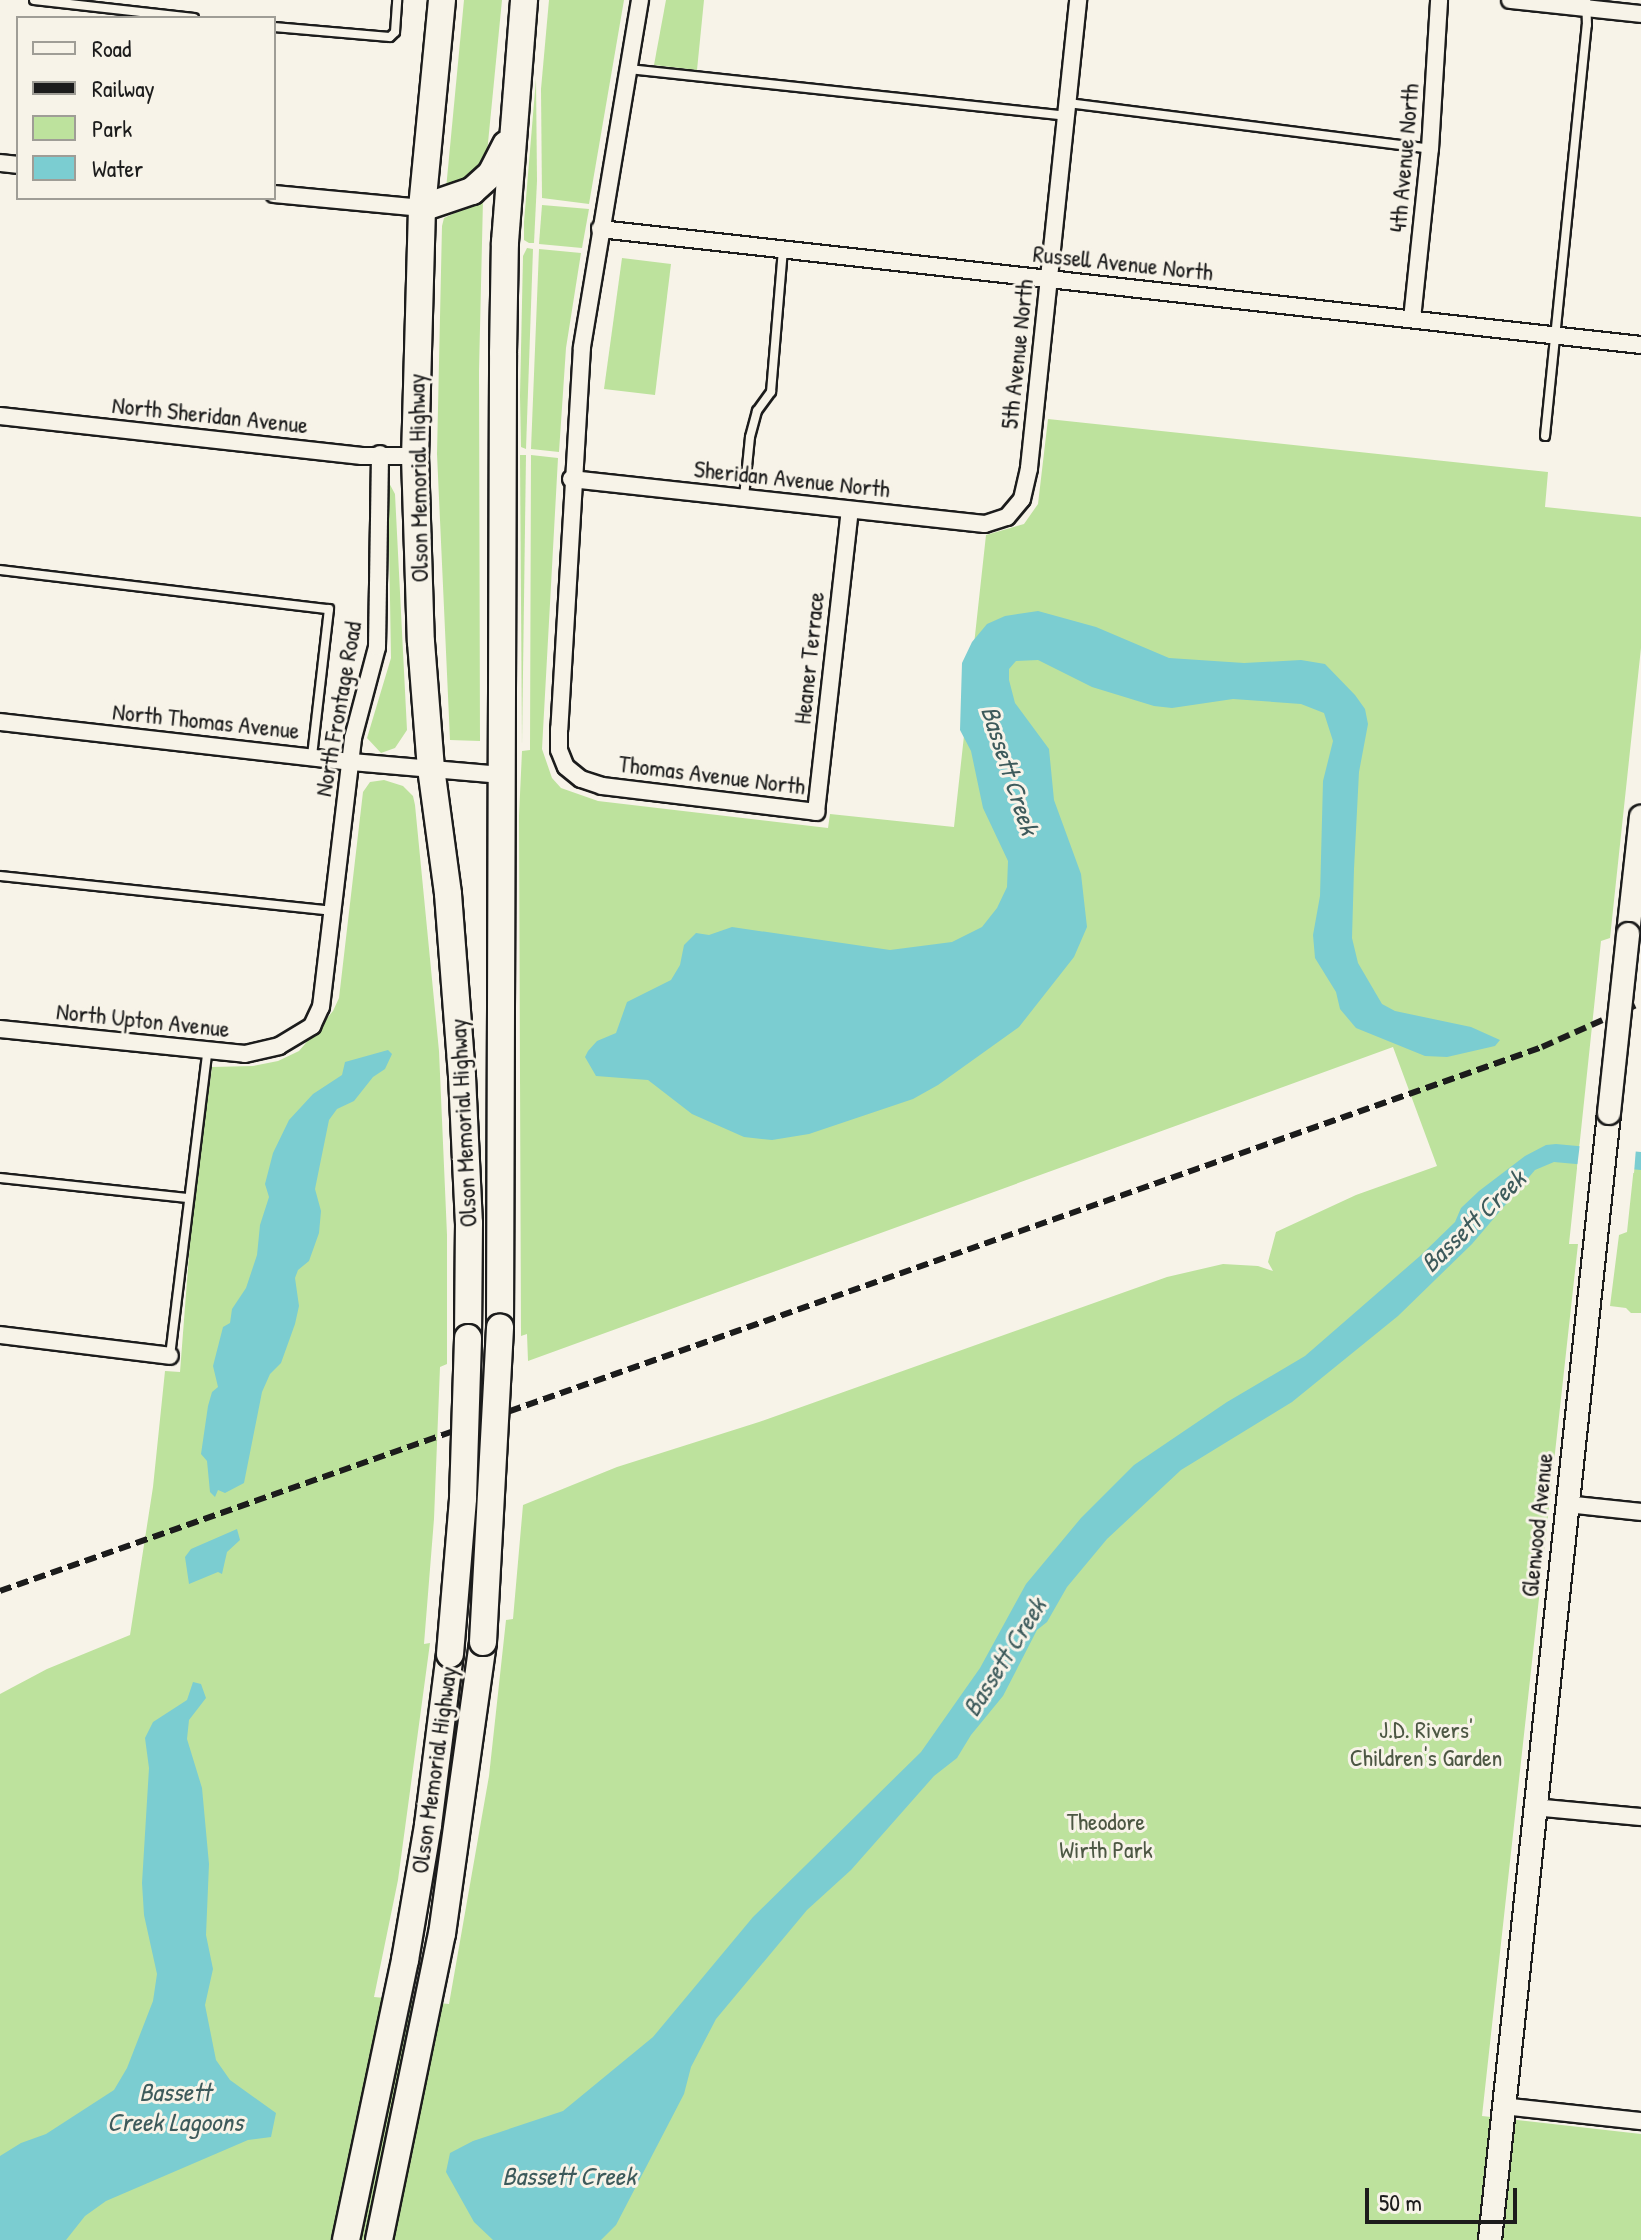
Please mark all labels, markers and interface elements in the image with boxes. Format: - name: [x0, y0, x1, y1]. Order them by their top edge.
- legend: [16, 16, 276, 200]
- text: Road: [92, 32, 131, 64]
- text: Railway: [92, 72, 155, 104]
- street label: 4th Avenue North: [1383, 82, 1425, 234]
- text: Park: [92, 112, 132, 144]
- text: Water: [92, 152, 143, 184]
- street label: Russell Avenue North: [1032, 239, 1214, 287]
- street label: 5th Avenue North: [995, 278, 1039, 430]
- street label: Olson Memorial Highway: [402, 373, 434, 583]
- street label: North Sheridan Avenue: [111, 390, 309, 440]
- street label: Sheridan Avenue North: [693, 454, 891, 504]
- street label: Heaner Terrace: [788, 590, 830, 726]
- street label: North Frontage Road: [308, 619, 368, 799]
- street label: North Thomas Avenue: [111, 697, 301, 745]
- water label: Bassett Creek: [975, 702, 1045, 838]
- street label: Thomas Avenue North: [617, 749, 807, 801]
- street label: North Upton Avenue: [55, 997, 231, 1043]
- street label: Olson Memorial Highway: [443, 1018, 483, 1228]
- water label: Bassett Creek: [1414, 1163, 1532, 1279]
- street label: Glenwood Avenue: [1515, 1452, 1559, 1598]
- water label: Bassett Creek: [955, 1592, 1053, 1722]
- street label: Olson Memorial Highway: [405, 1665, 463, 1875]
- park label: J.D. Rivers' Children's Garden: [1350, 1716, 1502, 1772]
- park label: Theodore Wirth Park: [1059, 1808, 1153, 1864]
- water label: Bassett Creek Lagoons: [107, 2076, 243, 2138]
- water label: Bassett Creek: [502, 2160, 636, 2192]
- scale bar: [1369, 2172, 1521, 2222]
- text: 50 m: [1379, 2186, 1422, 2218]

